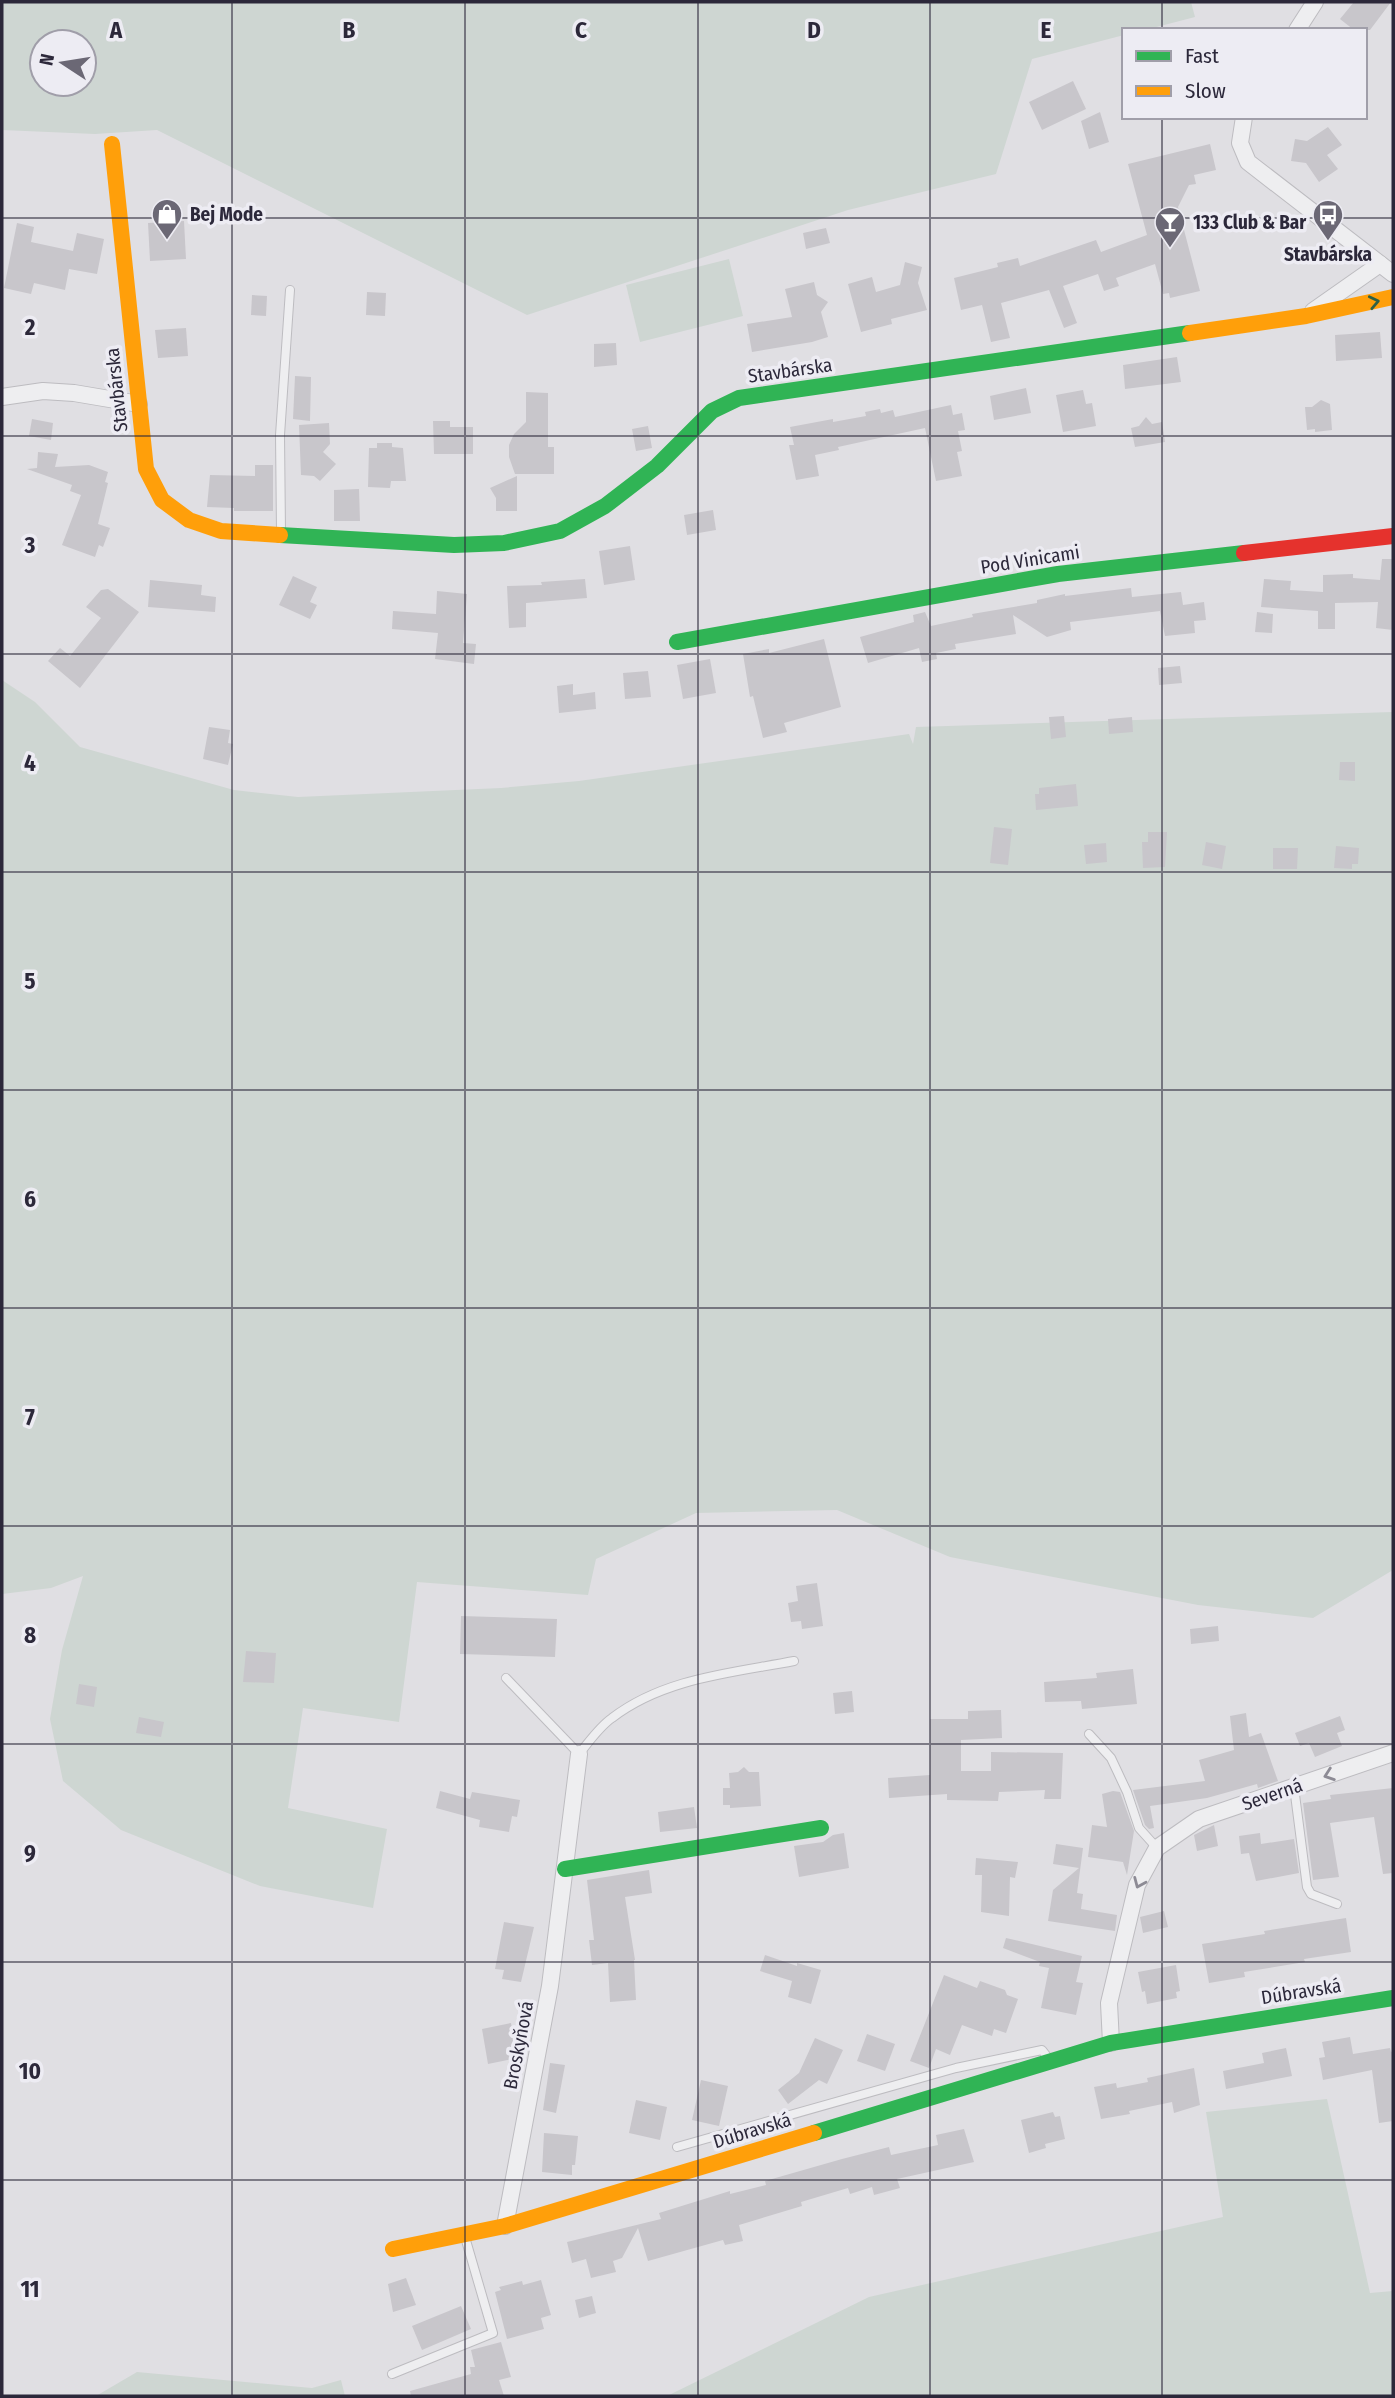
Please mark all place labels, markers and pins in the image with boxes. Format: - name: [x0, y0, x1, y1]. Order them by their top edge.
- shop icon: Bej Mode: [150, 197, 184, 241]
- bus stop icon: Stavbárska: [1311, 198, 1345, 242]
- place label: Bej Mode: [190, 203, 263, 226]
- bar icon: 133 Club & Bar: [1153, 205, 1187, 249]
- place label: 133 Club & Bar: [1193, 211, 1307, 234]
- place label: Stavbárska: [1284, 243, 1372, 266]

